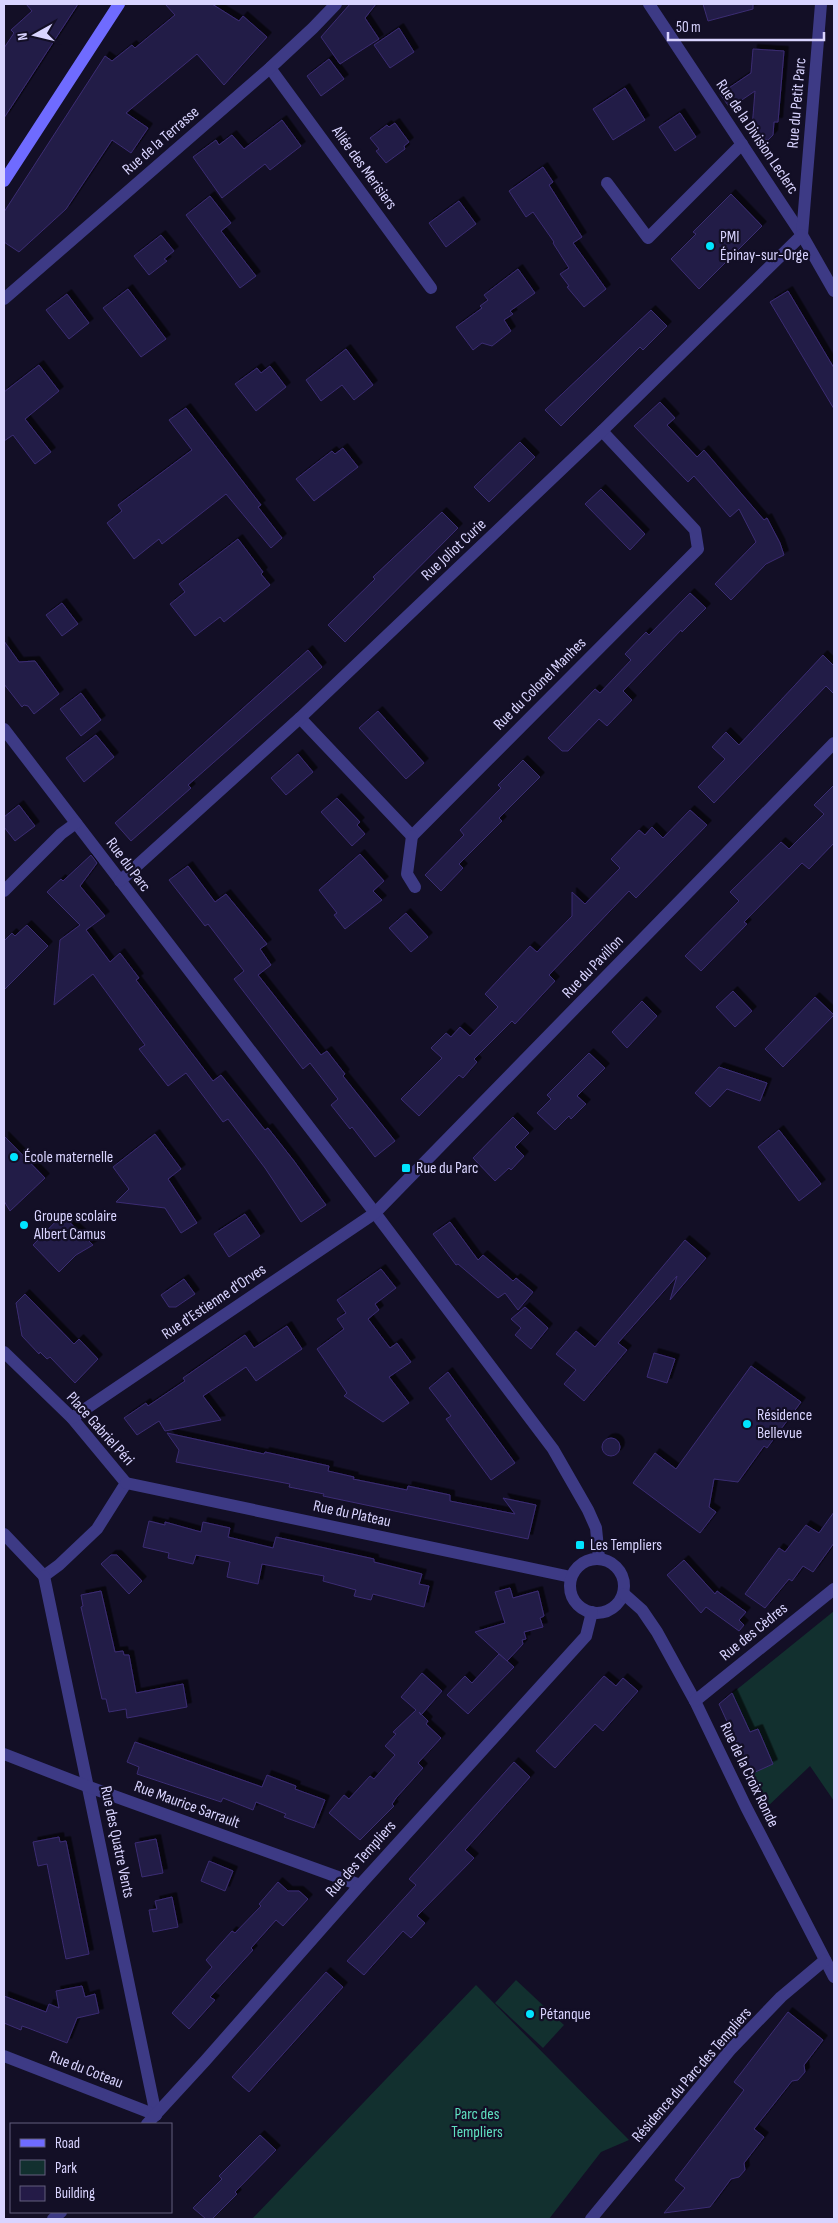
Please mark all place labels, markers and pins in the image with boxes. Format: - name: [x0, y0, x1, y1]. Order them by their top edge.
- place label: PMI Épinay-sur-Orge: [720, 228, 809, 265]
- marker: PMI Épinay-sur-Orge: [704, 240, 716, 252]
- place label: École maternelle: [24, 1148, 113, 1167]
- marker: École maternelle: [8, 1151, 20, 1163]
- place label: Rue du Parc: [416, 1159, 478, 1178]
- marker: Rue du Parc: [400, 1162, 412, 1174]
- place label: Groupe scolaire Albert Camus: [33, 1207, 117, 1244]
- marker: Groupe scolaire Albert Camus: [18, 1219, 30, 1231]
- place label: Résidence Bellevue: [757, 1406, 812, 1443]
- marker: Résidence Bellevue: [741, 1418, 753, 1430]
- place label: Les Templiers: [590, 1536, 662, 1555]
- marker: Les Templiers: [574, 1539, 586, 1551]
- place label: Pétanque: [540, 2005, 591, 2024]
- marker: Pétanque: [524, 2008, 536, 2020]

